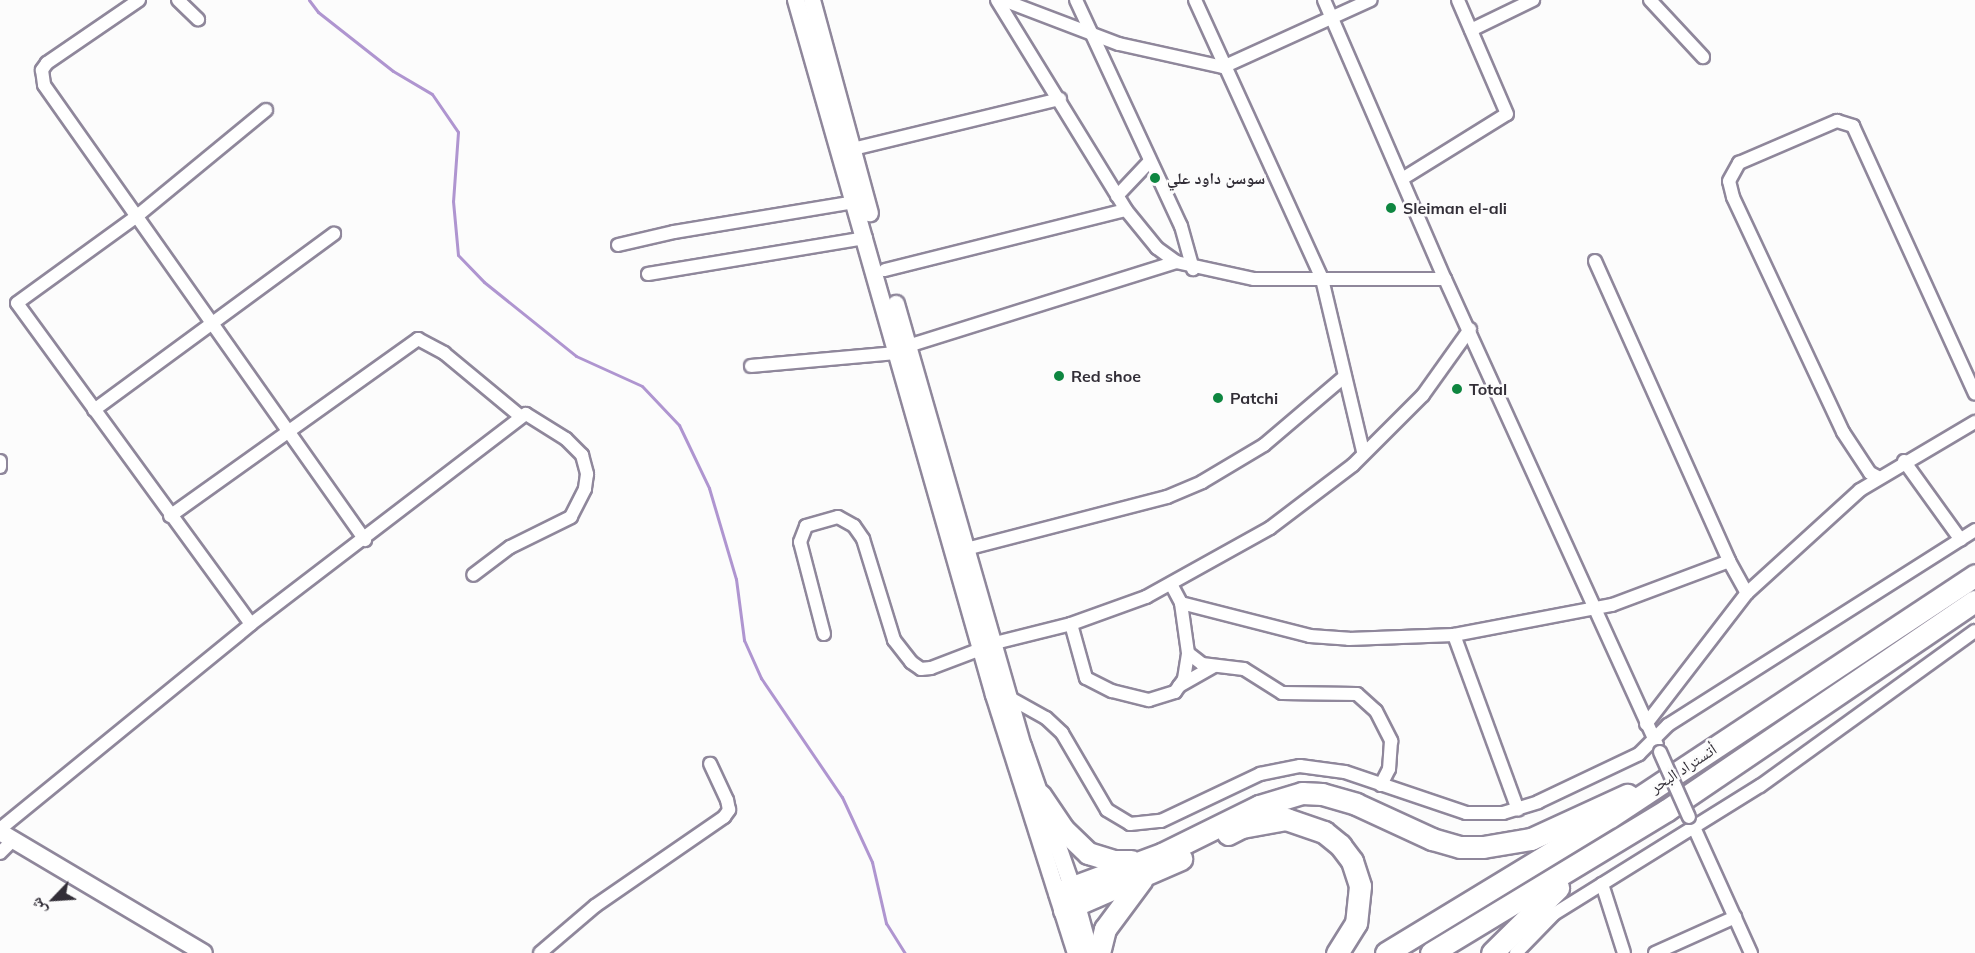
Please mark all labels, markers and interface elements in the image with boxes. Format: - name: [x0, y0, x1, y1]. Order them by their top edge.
- place label: سوسن داود علي: [1167, 168, 1265, 188]
- marker: سوسن داود علي: [1148, 171, 1162, 185]
- place label: Sleiman el-ali: [1403, 198, 1507, 218]
- marker: Sleiman el-ali: [1384, 201, 1398, 215]
- place label: Red shoe: [1071, 366, 1141, 386]
- marker: Red shoe: [1052, 369, 1066, 383]
- place label: Total: [1469, 379, 1507, 399]
- marker: Total: [1450, 382, 1464, 396]
- place label: Patchi: [1230, 388, 1278, 408]
- marker: Patchi: [1211, 391, 1225, 405]
- street label: أتستراد البحر: [1646, 739, 1720, 797]
- north arrow: [24, 869, 84, 929]
- text: ش: [25, 895, 50, 919]

